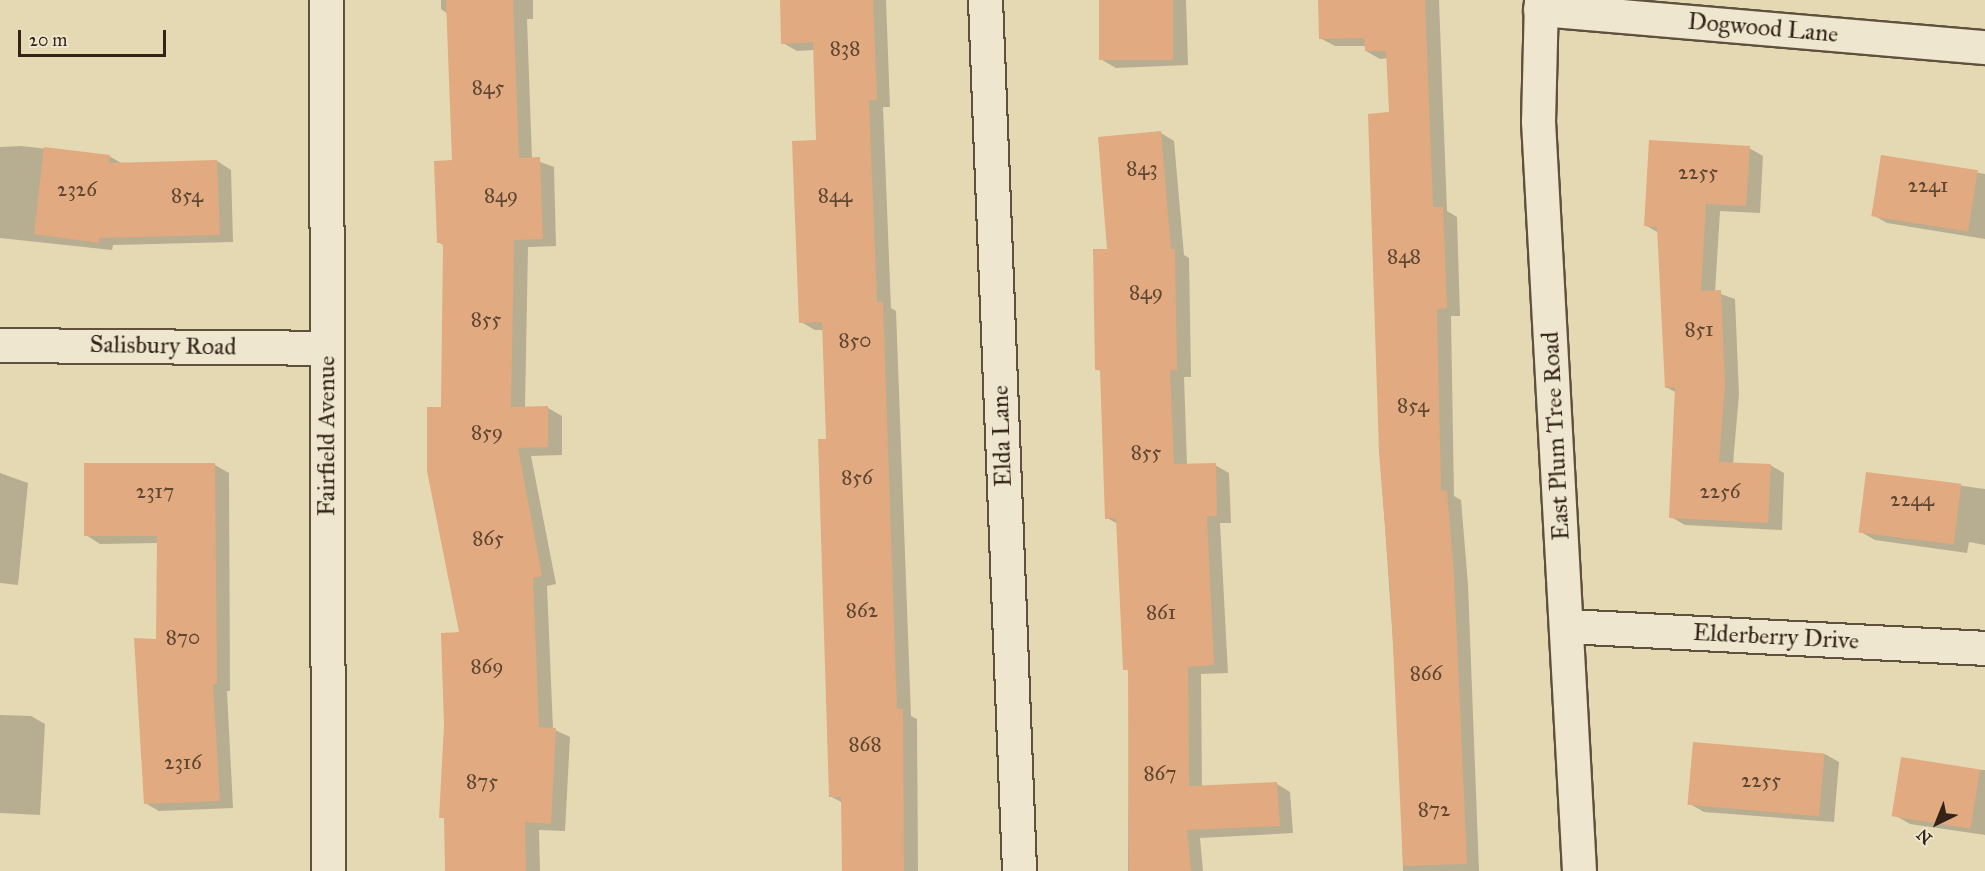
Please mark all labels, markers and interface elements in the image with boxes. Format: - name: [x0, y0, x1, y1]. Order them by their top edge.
- street label: Dogwood Lane: [1687, 7, 1839, 49]
- scale bar: [21, 18, 170, 56]
- text: 20 m: [29, 29, 67, 51]
- house number: 838: [830, 35, 860, 61]
- house number: 845: [472, 74, 504, 100]
- house number: 843: [1126, 155, 1158, 181]
- house number: 2255: [1678, 159, 1718, 185]
- house number: 2241: [1908, 172, 1948, 198]
- house number: 2326: [57, 176, 97, 202]
- house number: 854: [171, 182, 203, 208]
- house number: 849: [484, 182, 518, 208]
- house number: 844: [818, 182, 852, 208]
- house number: 848: [1387, 243, 1421, 269]
- house number: 849: [1129, 279, 1163, 305]
- house number: 855: [471, 306, 501, 332]
- house number: 851: [1684, 316, 1714, 342]
- house number: 850: [838, 327, 872, 353]
- street label: Salisbury Road: [89, 330, 237, 362]
- street label: East Plum Tree Road: [1536, 331, 1576, 541]
- street label: Fairfield Avenue: [313, 356, 341, 516]
- street label: Elda Lane: [986, 385, 1018, 487]
- house number: 854: [1397, 392, 1429, 418]
- house number: 859: [471, 419, 503, 445]
- house number: 855: [1131, 439, 1161, 465]
- house number: 856: [841, 464, 873, 490]
- house number: 2317: [136, 478, 174, 504]
- house number: 2256: [1699, 478, 1741, 504]
- house number: 2244: [1890, 486, 1934, 512]
- house number: 865: [472, 525, 504, 551]
- house number: 862: [846, 597, 878, 623]
- house number: 861: [1146, 599, 1176, 625]
- street label: Elderberry Drive: [1692, 618, 1860, 656]
- house number: 870: [166, 624, 200, 650]
- house number: 869: [470, 653, 504, 679]
- house number: 866: [1410, 660, 1442, 686]
- house number: 868: [848, 731, 882, 757]
- house number: 2316: [164, 749, 202, 775]
- house number: 867: [1143, 760, 1177, 786]
- house number: 2255: [1741, 767, 1781, 793]
- house number: 875: [466, 768, 498, 794]
- north arrow: [1907, 793, 1967, 853]
- house number: 872: [1418, 796, 1450, 822]
- text: N: [1913, 825, 1936, 848]

